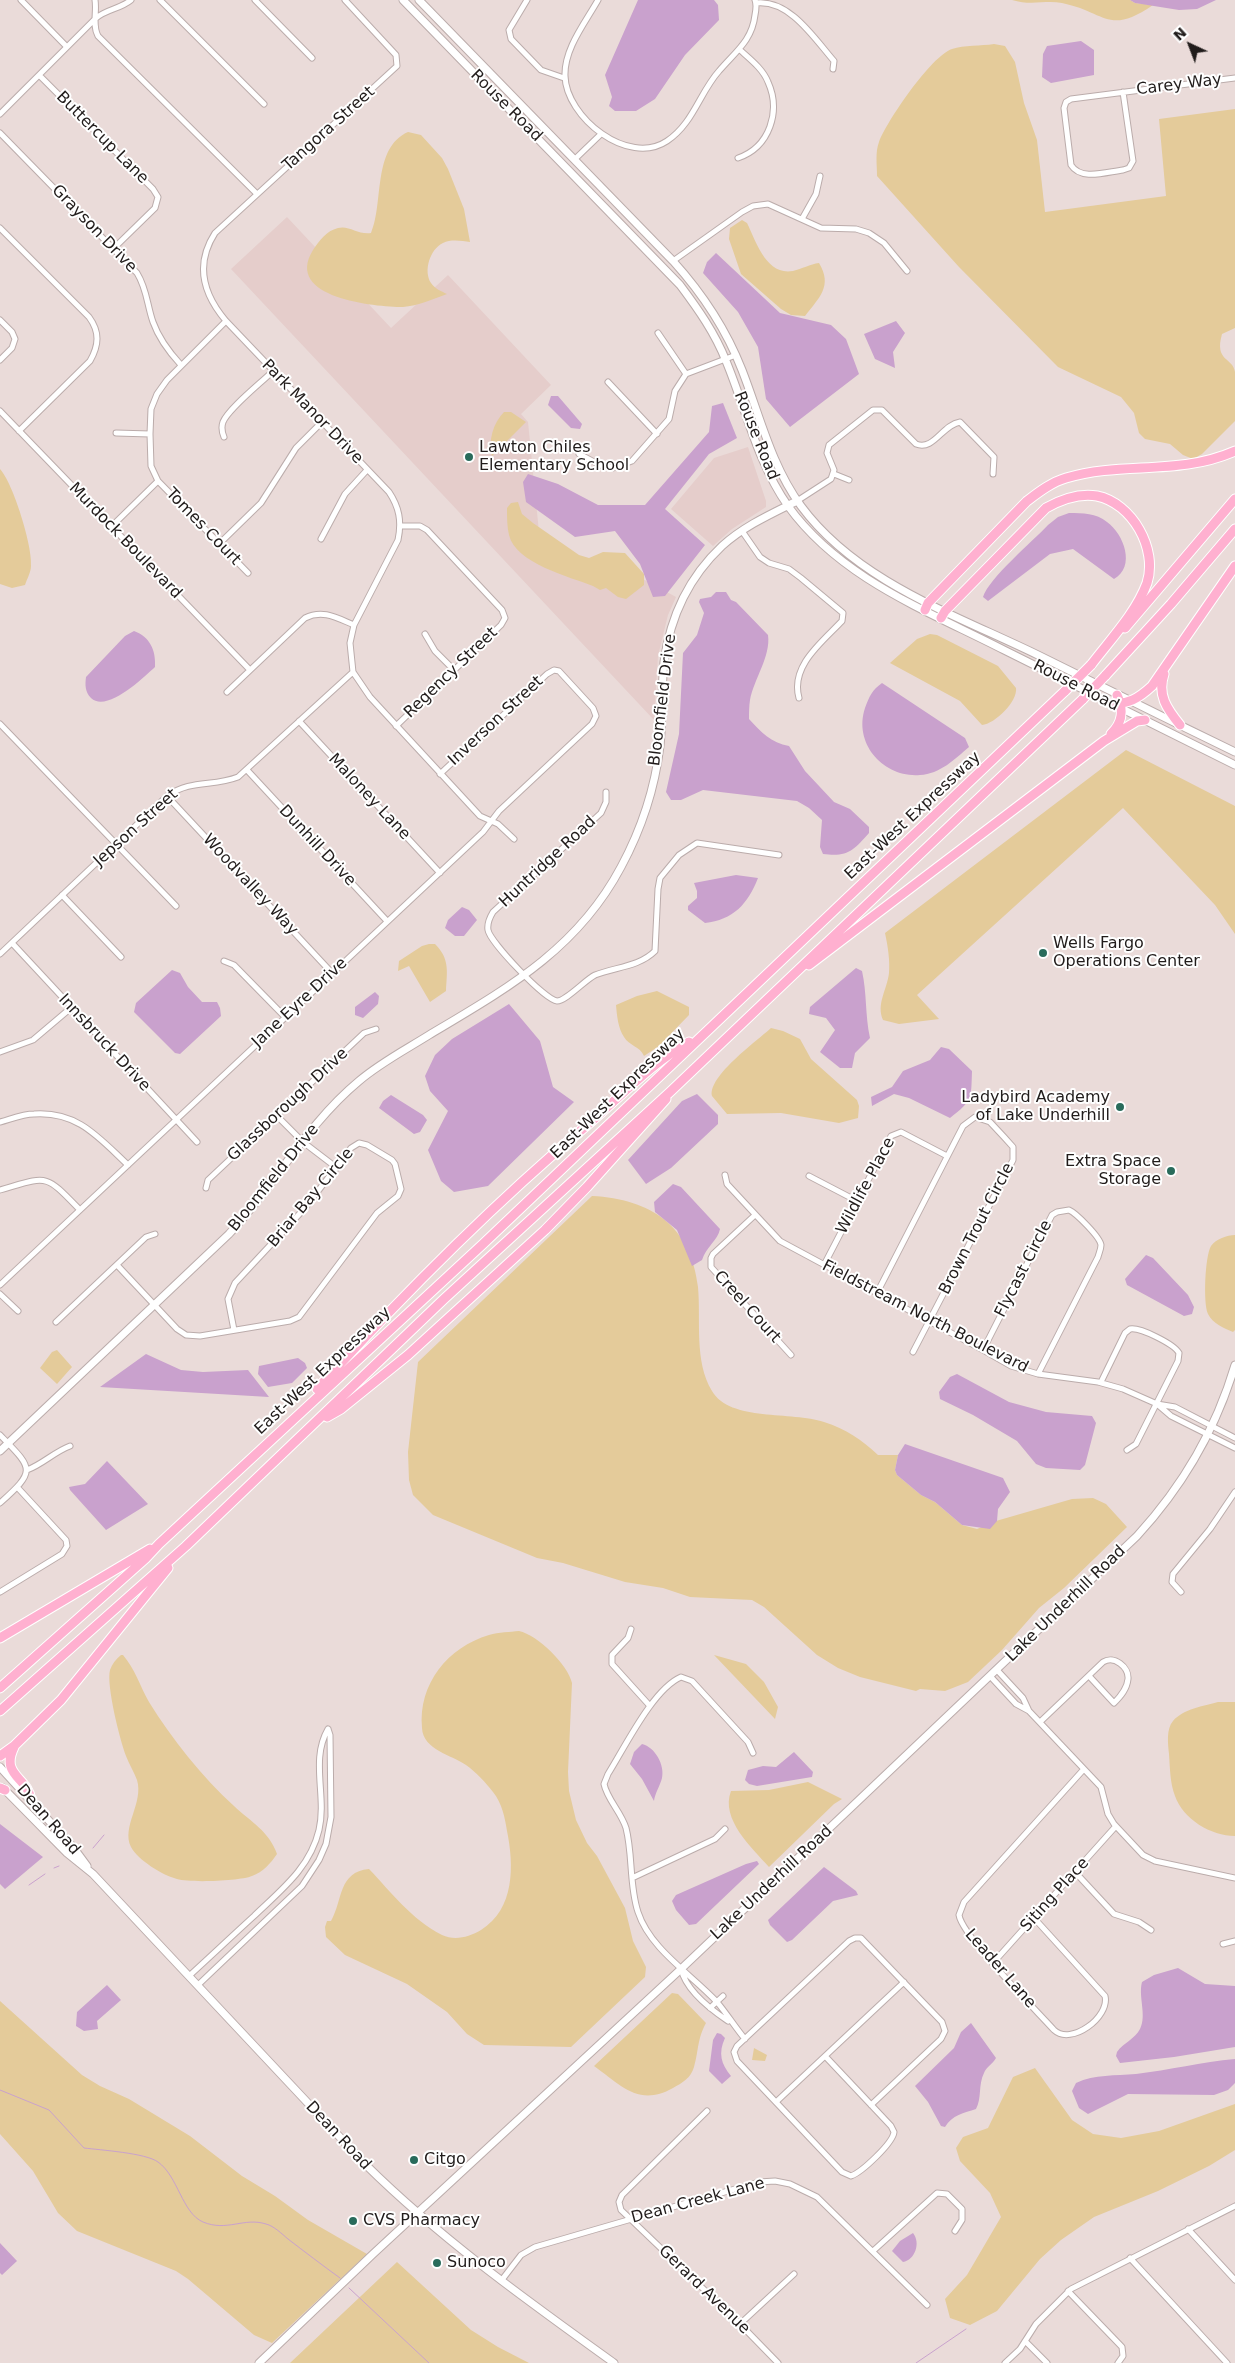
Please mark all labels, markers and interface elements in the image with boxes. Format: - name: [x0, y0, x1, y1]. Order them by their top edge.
- north arrow: [1165, 20, 1215, 70]
- text: N: [1170, 24, 1190, 44]
- street label: Rouse Road: [466, 66, 546, 146]
- street label: Carey Way: [1135, 70, 1223, 100]
- street label: Tangora Street: [279, 83, 379, 175]
- street label: Buttercup Lane: [52, 88, 152, 188]
- street label: Grayson Drive: [47, 181, 141, 277]
- street label: Park Manor Drive: [257, 356, 367, 468]
- street label: Rouse Road: [730, 389, 782, 483]
- place label: Lawton Chiles Elementary School: [479, 438, 629, 476]
- marker: Lawton Chiles Elementary School: [463, 451, 475, 463]
- street label: Murdock Boulevard: [65, 479, 185, 603]
- street label: Tomes Court: [161, 484, 245, 570]
- street label: Regency Street: [400, 624, 502, 722]
- street label: Bloomfield Drive: [645, 633, 681, 767]
- street label: Rouse Road: [1030, 656, 1122, 716]
- street label: Inverson Street: [445, 672, 547, 770]
- street label: East-West Expressway: [841, 748, 985, 884]
- street label: Maloney Lane: [324, 750, 414, 844]
- street label: Jepson Street: [90, 785, 182, 871]
- street label: Dunhill Drive: [275, 801, 359, 891]
- street label: Huntridge Road: [496, 812, 600, 912]
- street label: Woodvalley Way: [198, 830, 302, 940]
- place label: Wells Fargo Operations Center: [1053, 934, 1200, 972]
- marker: Wells Fargo Operations Center: [1037, 947, 1049, 959]
- street label: Jane Eyre Drive: [248, 954, 352, 1052]
- street label: Innsbruck Drive: [54, 990, 154, 1096]
- street label: East-West Expressway: [547, 1025, 689, 1163]
- street label: Glassborough Drive: [224, 1044, 352, 1166]
- place label: Ladybird Academy of Lake Underhill: [961, 1088, 1110, 1126]
- marker: Ladybird Academy of Lake Underhill: [1114, 1101, 1126, 1113]
- street label: Bloomfield Drive: [225, 1120, 323, 1236]
- street label: Wildlife Place: [833, 1134, 899, 1238]
- street label: Briar Bay Circle: [264, 1144, 358, 1252]
- place label: Extra Space Storage: [1065, 1152, 1161, 1190]
- street label: Brown Trout Circle: [935, 1160, 1019, 1298]
- marker: Extra Space Storage: [1165, 1165, 1177, 1177]
- street label: Flycast Circle: [991, 1217, 1057, 1321]
- street label: Fieldstream North Boulevard: [819, 1256, 1031, 1378]
- street label: Creel Court: [710, 1267, 784, 1347]
- street label: East-West Expressway: [251, 1303, 395, 1439]
- street label: Lake Underhill Road: [1002, 1542, 1130, 1666]
- street label: Dean Road: [12, 1781, 84, 1859]
- street label: Lake Underhill Road: [707, 1822, 837, 1944]
- street label: Siting Place: [1017, 1854, 1093, 1936]
- street label: Leader Lane: [960, 1925, 1040, 2013]
- street label: Dean Road: [301, 2098, 375, 2174]
- place label: Citgo: [424, 2150, 466, 2170]
- marker: Citgo: [408, 2154, 420, 2166]
- street label: Dean Creek Lane: [629, 2174, 767, 2228]
- place label: CVS Pharmacy: [363, 2211, 480, 2231]
- marker: CVS Pharmacy: [347, 2215, 359, 2227]
- street label: Gerard Avenue: [654, 2242, 754, 2338]
- place label: Sunoco: [447, 2253, 506, 2273]
- marker: Sunoco: [431, 2257, 443, 2269]

